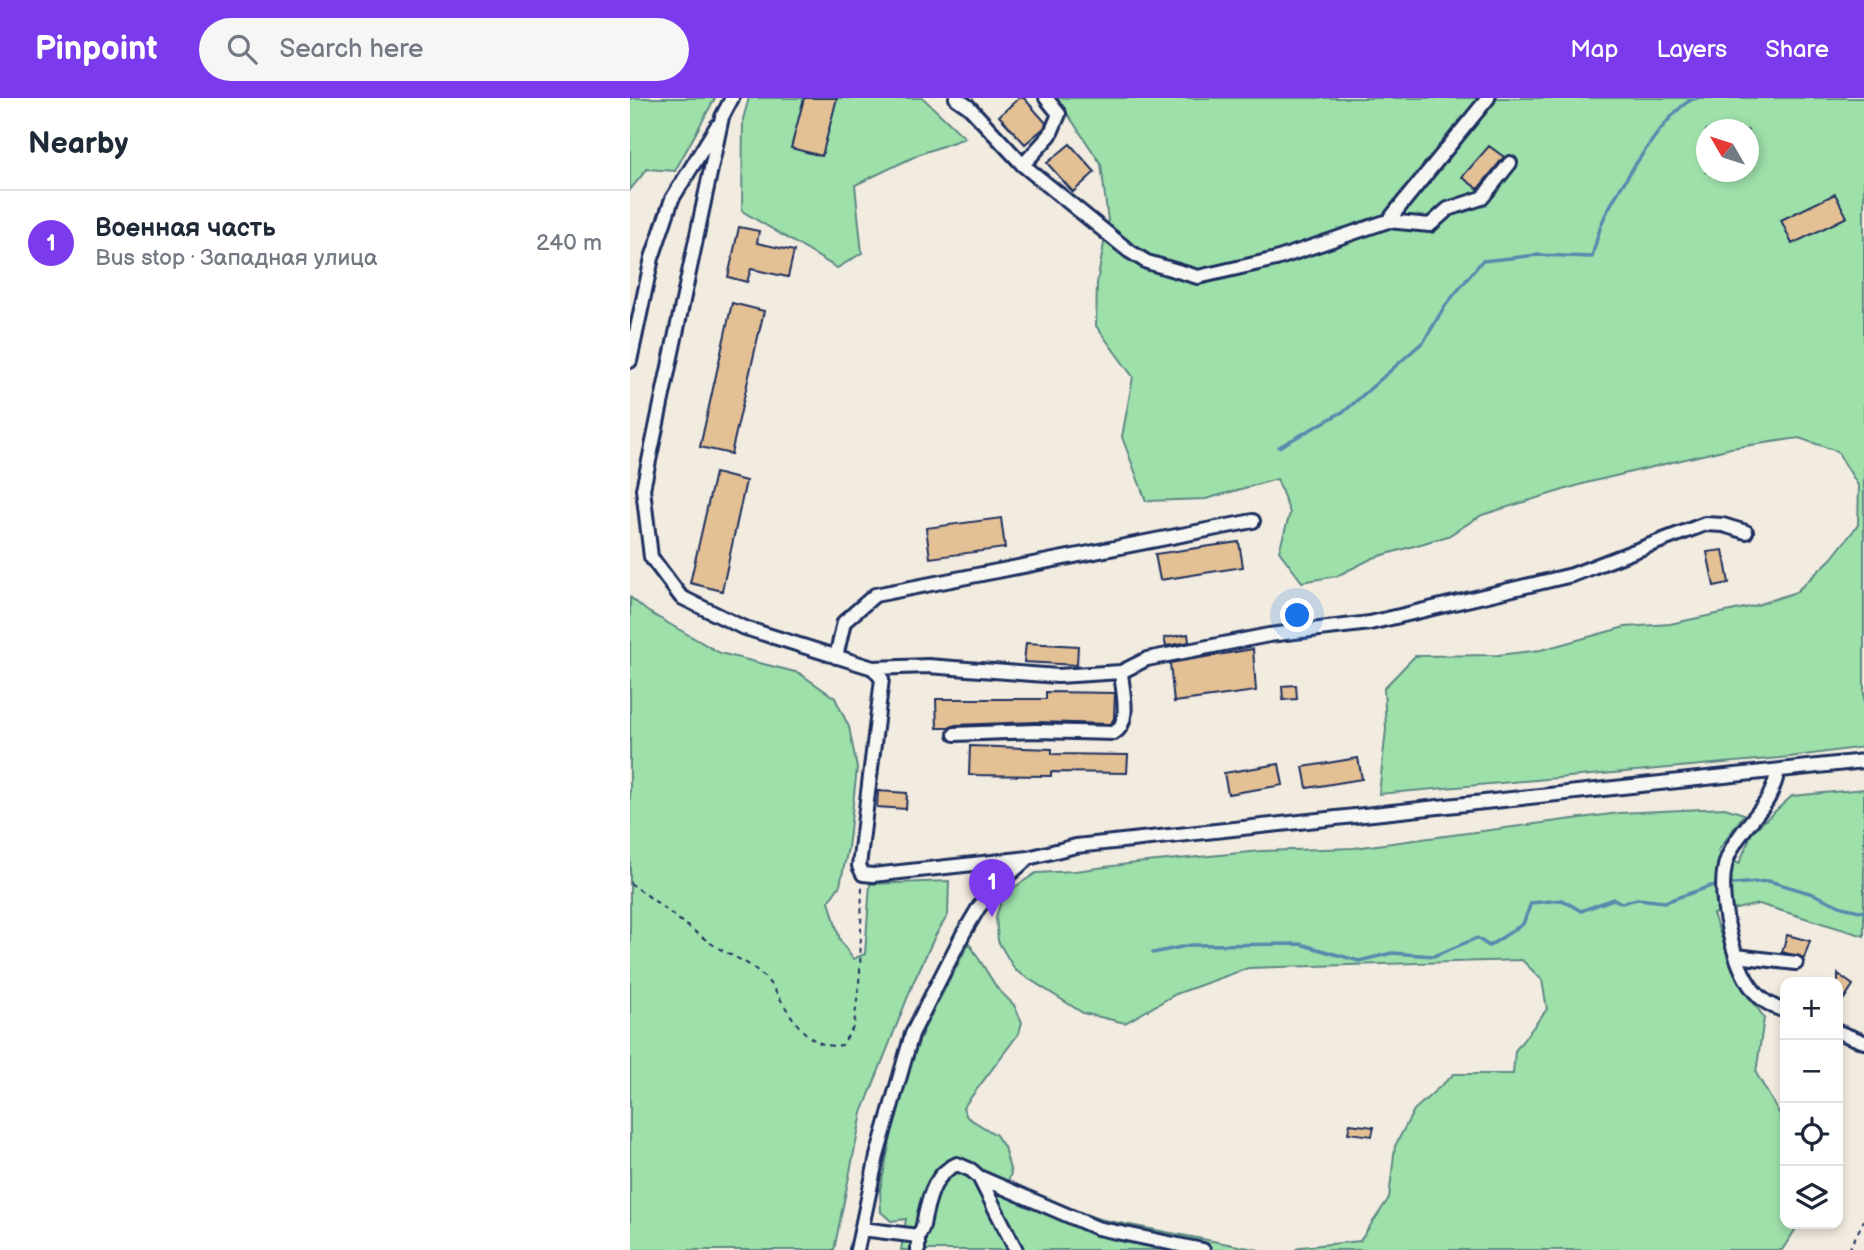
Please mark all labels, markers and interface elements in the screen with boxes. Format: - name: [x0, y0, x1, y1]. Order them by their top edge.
- search box: [199, 18, 689, 81]
- text: Pinpoint: [35, 29, 157, 69]
- icon: search: [223, 30, 261, 68]
- text: Search here: [279, 34, 423, 65]
- text: Map: [1570, 35, 1618, 64]
- text: Layers: [1656, 35, 1727, 64]
- text: Share: [1765, 35, 1829, 64]
- north arrow: [1696, 119, 1759, 182]
- text: Nearby: [28, 126, 128, 162]
- text: Военная часть: [95, 213, 275, 244]
- text: 1: [46, 229, 56, 257]
- text: 240 m: [536, 229, 602, 257]
- text: Bus stop · Западная улица: [95, 244, 378, 272]
- your location: [1280, 598, 1314, 632]
- pin: 1: [969, 859, 1015, 917]
- map controls: [1780, 977, 1843, 1229]
- button: +: [1780, 977, 1843, 1040]
- button: −: [1780, 1040, 1843, 1103]
- button: locate: [1780, 1103, 1843, 1166]
- button: layers: [1780, 1166, 1843, 1229]

